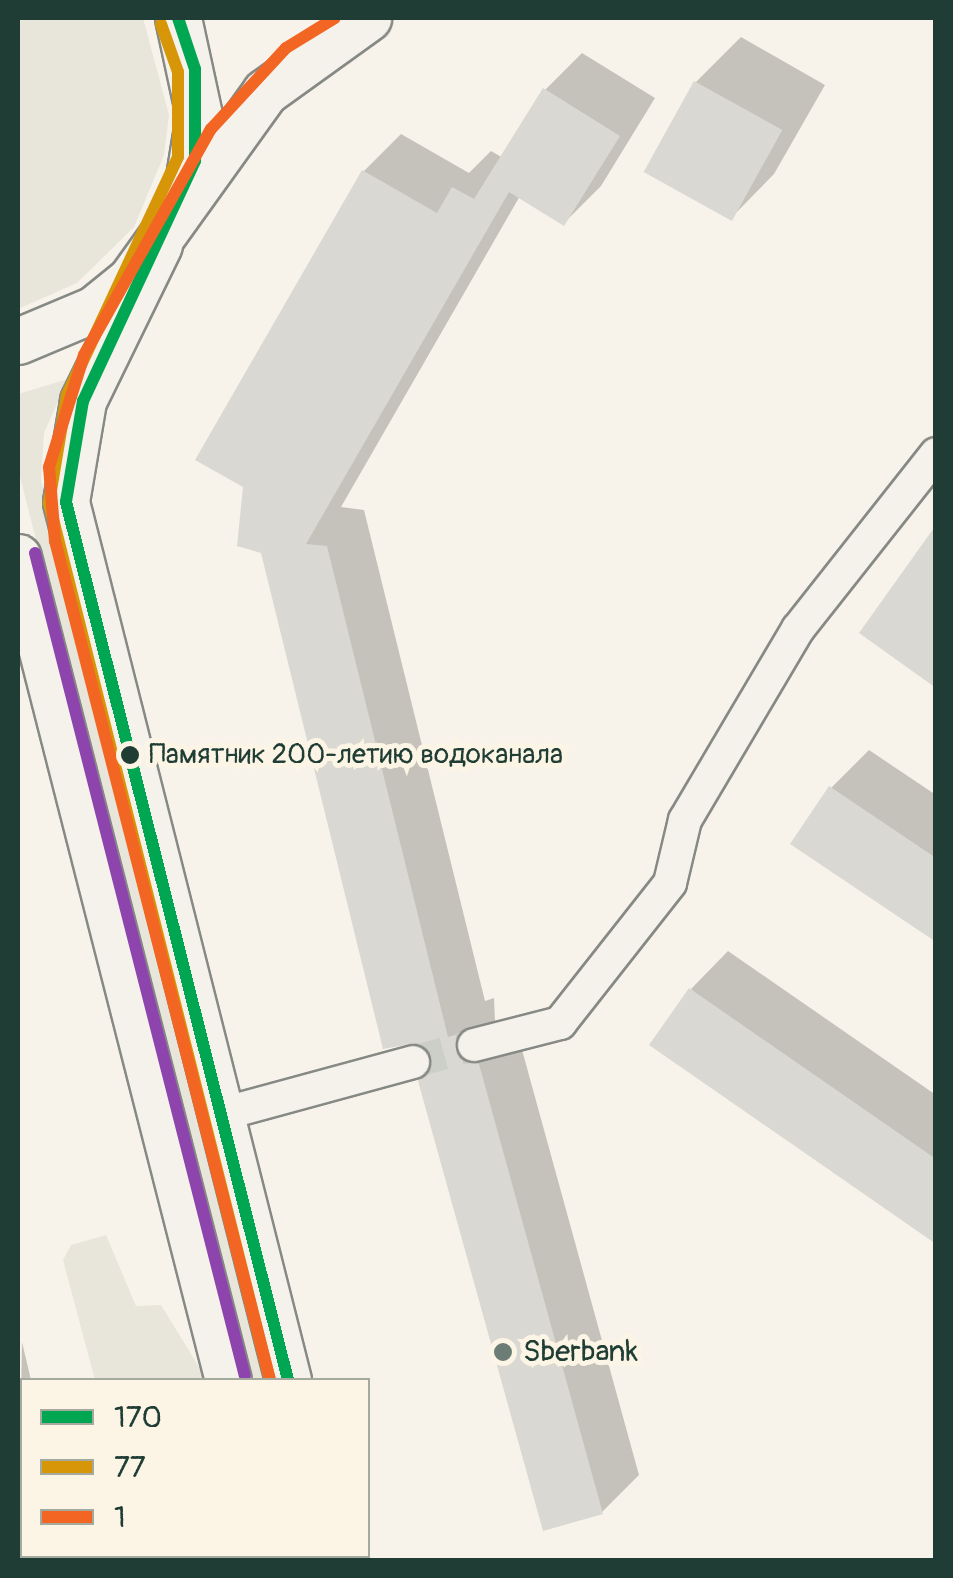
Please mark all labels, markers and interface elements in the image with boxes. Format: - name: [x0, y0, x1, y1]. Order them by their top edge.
- place label: Памятник 200-летию водоканала: [149, 738, 563, 772]
- marker: Памятник 200-летию водоканала: [120, 745, 140, 765]
- place label: Sberbank: [523, 1334, 638, 1370]
- marker: Sberbank: [492, 1341, 514, 1363]
- legend: [20, 1378, 370, 1558]
- text: 170: [114, 1399, 162, 1436]
- text: 77: [114, 1449, 146, 1486]
- text: 1: [114, 1499, 126, 1536]

